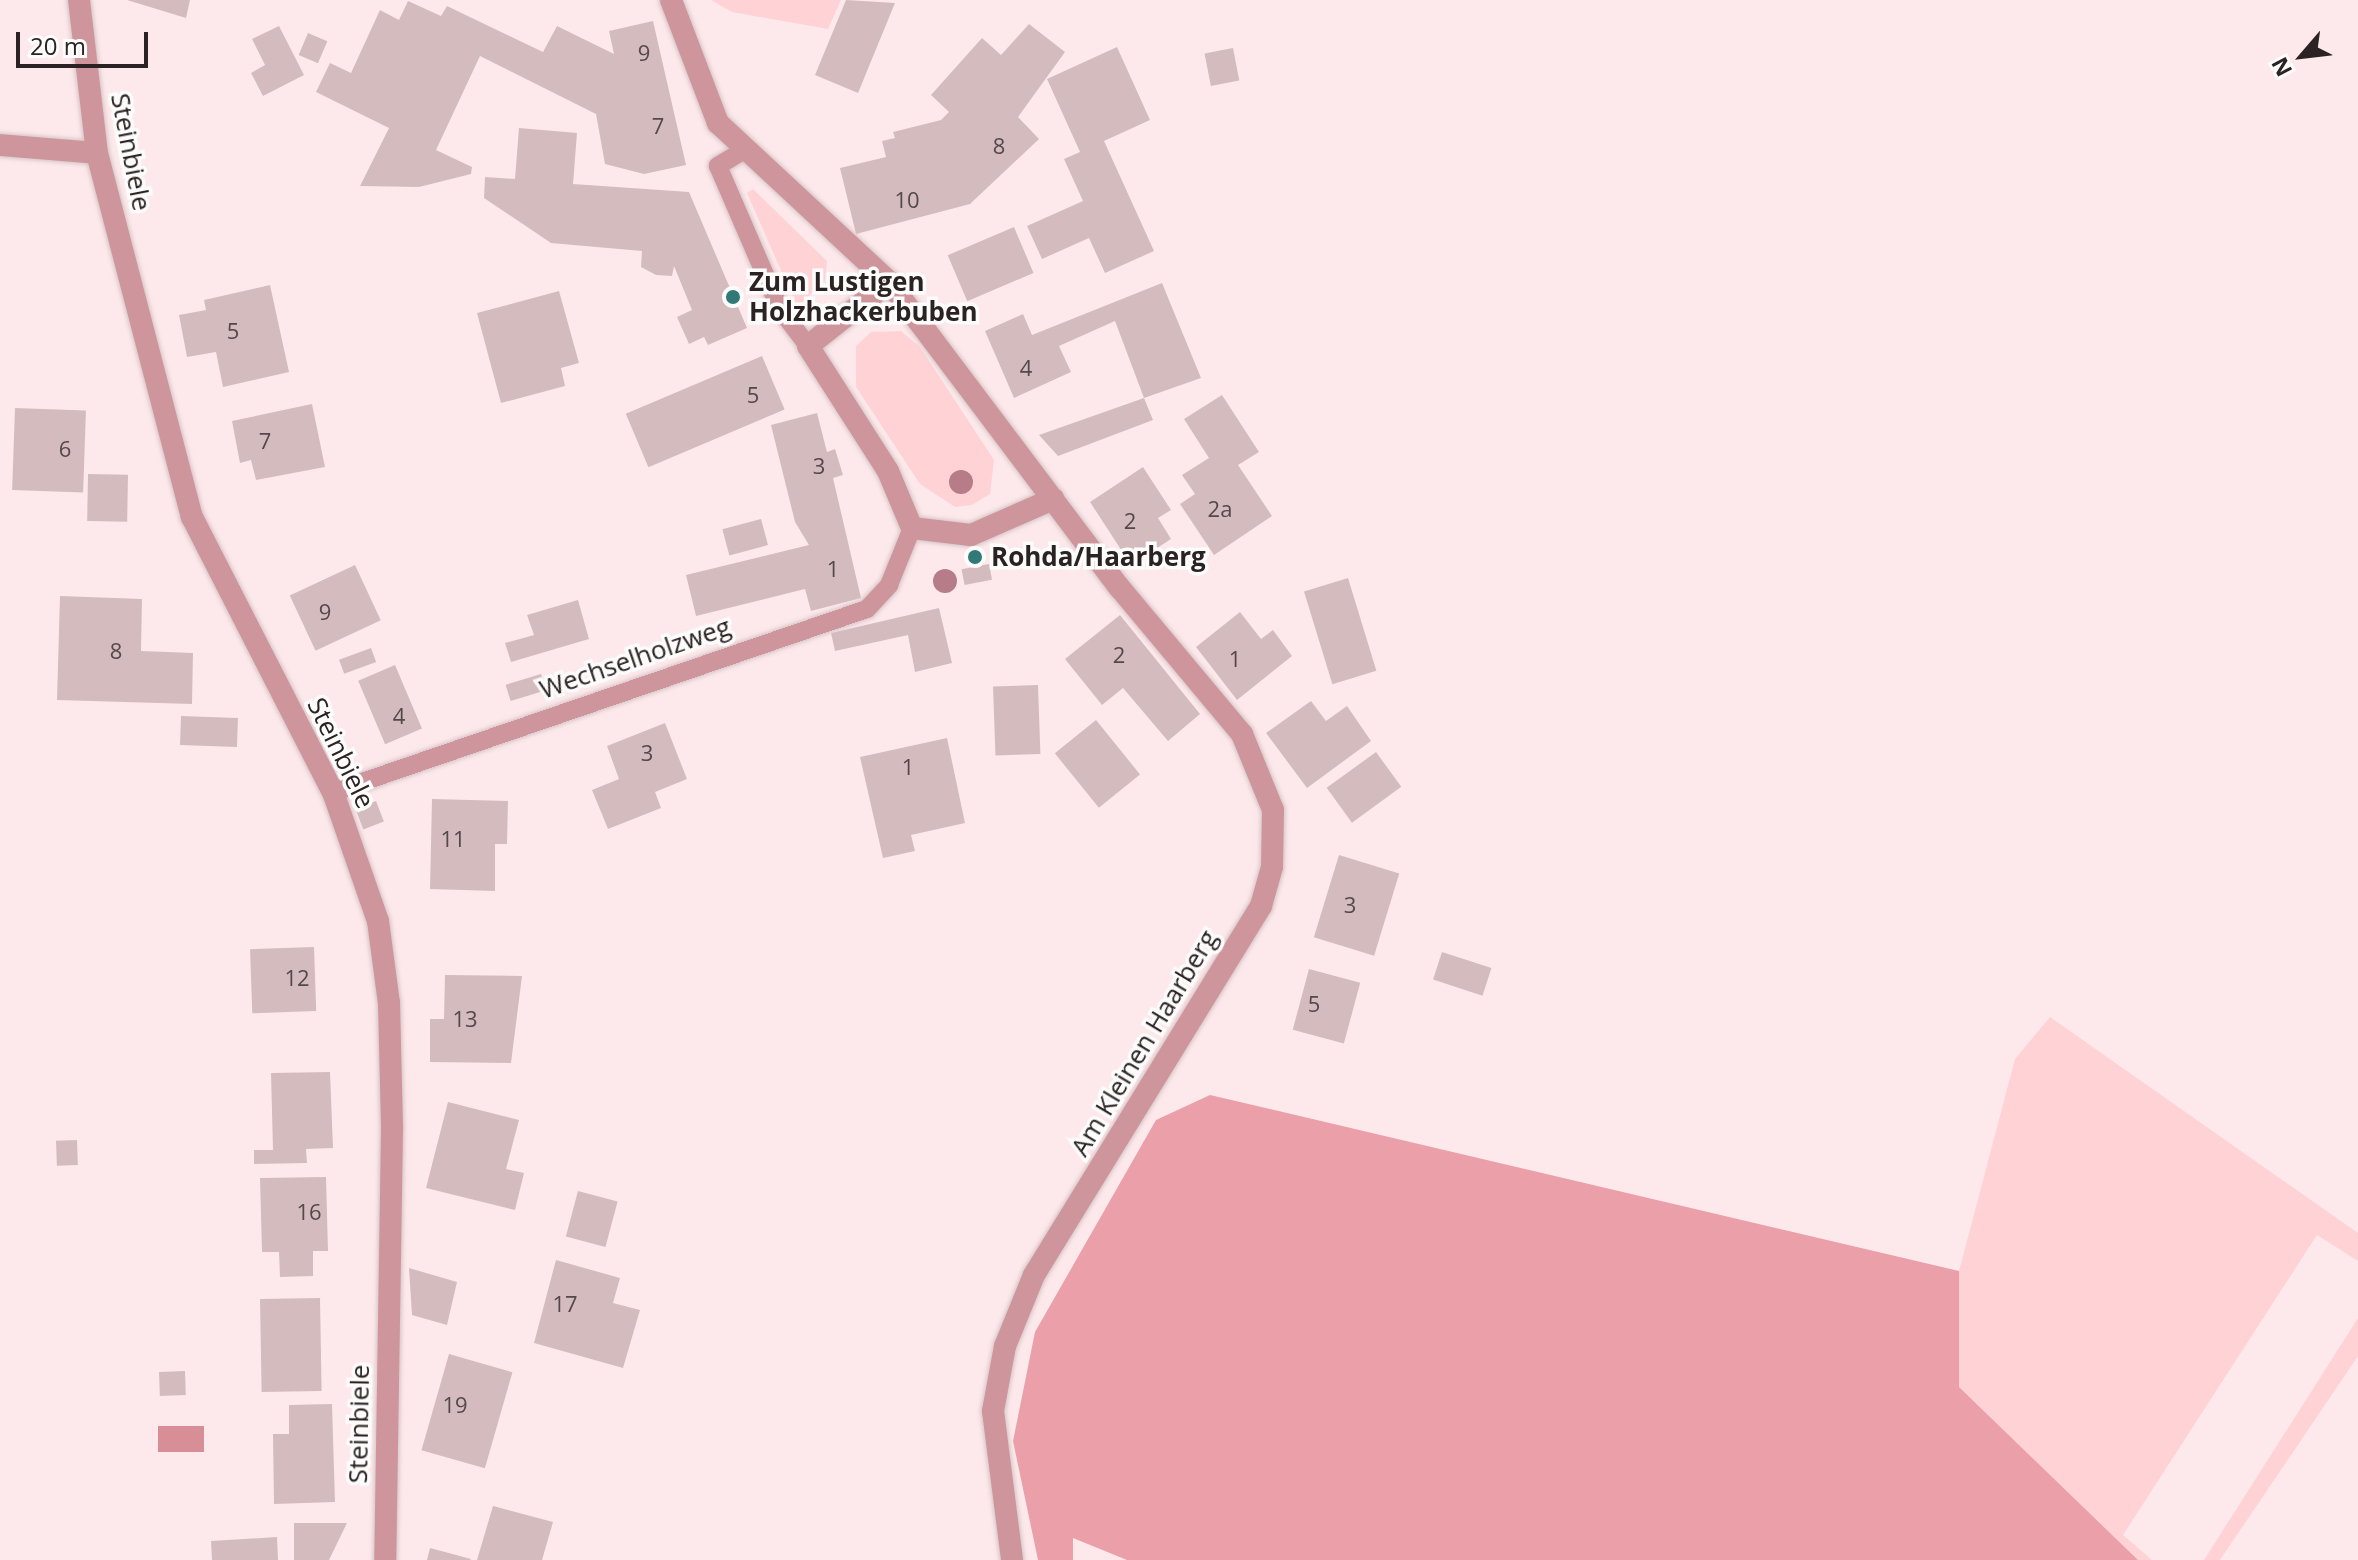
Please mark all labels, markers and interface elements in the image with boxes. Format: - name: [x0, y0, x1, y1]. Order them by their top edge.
- scale bar: [20, 16, 152, 66]
- north arrow: [2262, 16, 2342, 96]
- text: 20 m: [30, 29, 86, 62]
- house number: 9: [638, 40, 650, 66]
- text: N: [2263, 52, 2298, 82]
- street label: Steinbiele: [104, 91, 158, 213]
- house number: 7: [652, 113, 664, 139]
- house number: 8: [993, 133, 1005, 159]
- house number: 10: [894, 187, 920, 213]
- place label: Zum Lustigen Holzhackerbuben: [749, 266, 978, 328]
- marker: Zum Lustigen Holzhackerbuben: [724, 288, 742, 306]
- house number: 5: [227, 318, 239, 344]
- house number: 4: [1020, 355, 1032, 381]
- house number: 5: [747, 382, 759, 408]
- house number: 7: [259, 428, 271, 454]
- house number: 6: [59, 436, 71, 462]
- house number: 3: [813, 453, 825, 479]
- house number: 2a: [1208, 496, 1232, 522]
- house number: 2: [1124, 508, 1136, 534]
- place label: Rohda/Haarberg: [991, 541, 1206, 573]
- marker: Rohda/Haarberg: [966, 548, 984, 566]
- house number: 1: [827, 556, 839, 582]
- house number: 9: [319, 599, 331, 625]
- street label: Wechselholzweg: [535, 611, 735, 705]
- house number: 8: [110, 638, 122, 664]
- house number: 2: [1113, 642, 1125, 668]
- house number: 1: [1229, 646, 1241, 672]
- street label: Steinbiele: [301, 693, 381, 813]
- house number: 4: [393, 703, 405, 729]
- house number: 3: [641, 740, 653, 766]
- house number: 1: [902, 754, 914, 780]
- house number: 11: [440, 826, 466, 852]
- house number: 3: [1344, 892, 1356, 918]
- street label: Am Kleinen Haarberg: [1064, 924, 1224, 1162]
- house number: 12: [284, 965, 310, 991]
- house number: 5: [1308, 991, 1320, 1017]
- house number: 13: [452, 1006, 478, 1032]
- house number: 16: [296, 1199, 322, 1225]
- house number: 17: [552, 1291, 578, 1317]
- street label: Steinbiele: [342, 1364, 376, 1484]
- house number: 19: [442, 1392, 468, 1418]

